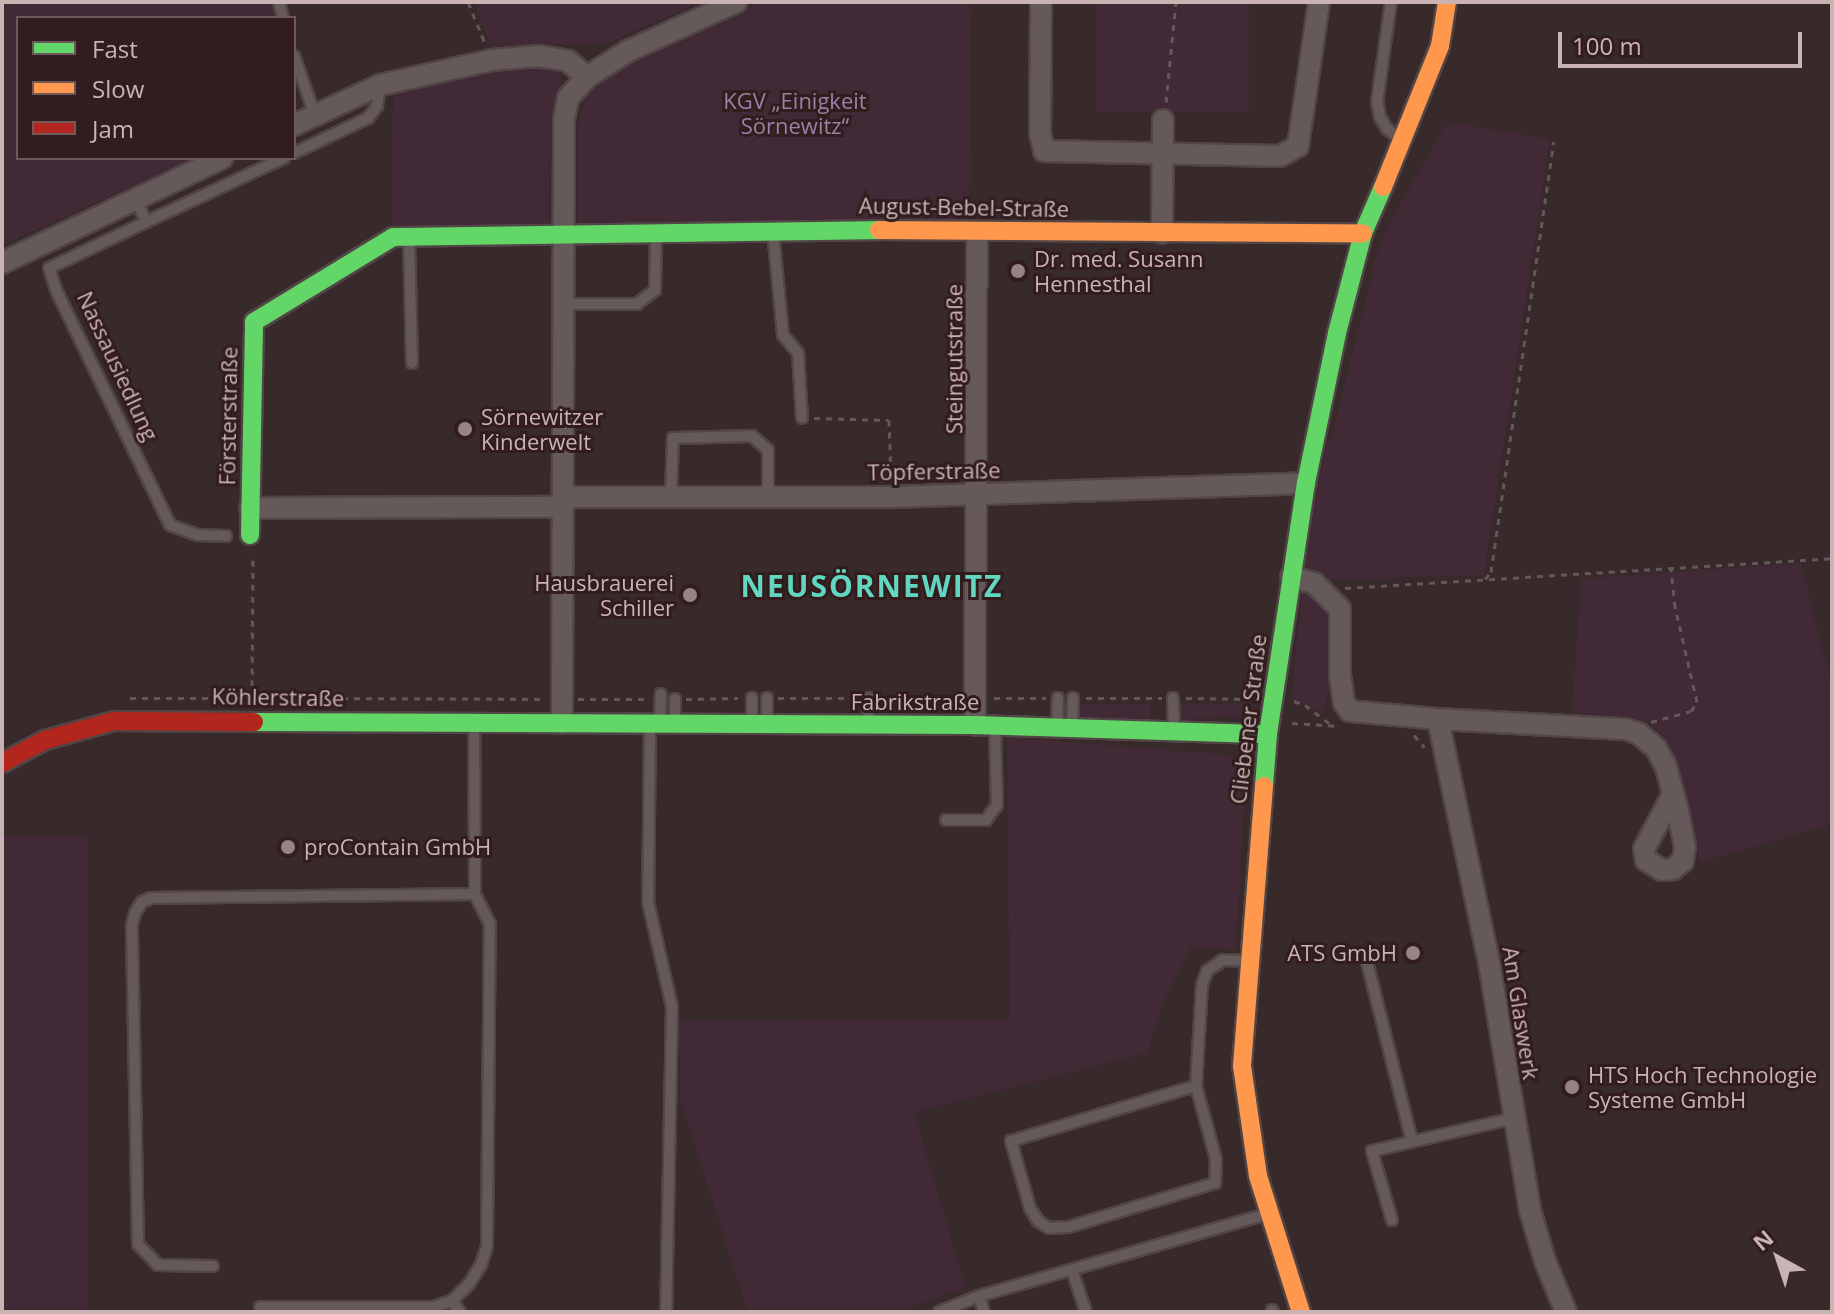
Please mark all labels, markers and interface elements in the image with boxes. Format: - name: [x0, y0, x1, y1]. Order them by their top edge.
- legend: [16, 16, 296, 160]
- scale bar: [1562, 16, 1806, 66]
- text: 100 m: [1572, 29, 1642, 62]
- text: Fast: [92, 32, 138, 65]
- text: Slow: [92, 72, 144, 105]
- park label: KGV „Einigkeit Sörnewitz“: [723, 87, 867, 138]
- text: Jam: [92, 112, 134, 145]
- street label: August-Bebel-Straße: [859, 192, 1069, 222]
- place label: Dr. med. Susann Hennesthal: [1034, 245, 1203, 296]
- marker: Dr. med. Susann Hennesthal: [1009, 262, 1027, 280]
- street label: Steingutstraße: [941, 284, 967, 434]
- street label: Nassausiedlung: [72, 287, 164, 445]
- street label: Försterstraße: [214, 346, 242, 486]
- place label: Sörnewitzer Kinderwelt: [481, 403, 603, 454]
- marker: Sörnewitzer Kinderwelt: [456, 420, 474, 438]
- street label: Töpferstraße: [867, 457, 1001, 485]
- district label: NEUSÖRNEWITZ: [741, 568, 1003, 604]
- place label: Hausbrauerei Schiller: [534, 569, 674, 620]
- marker: Hausbrauerei Schiller: [681, 586, 699, 604]
- street label: Cliebener Straße: [1224, 633, 1272, 805]
- street label: Köhlerstraße: [211, 683, 345, 711]
- street label: Fabrikstraße: [851, 689, 979, 715]
- place label: proContain GmbH: [304, 834, 491, 860]
- marker: proContain GmbH: [279, 838, 297, 856]
- place label: ATS GmbH: [1287, 940, 1397, 966]
- marker: ATS GmbH: [1404, 944, 1422, 962]
- street label: Am Glaswerk: [1497, 945, 1545, 1081]
- place label: HTS Hoch Technologie Systeme GmbH: [1588, 1061, 1817, 1112]
- marker: HTS Hoch Technologie Systeme GmbH: [1563, 1078, 1581, 1096]
- north arrow: [1738, 1218, 1818, 1298]
- text: N: [1746, 1222, 1779, 1257]

